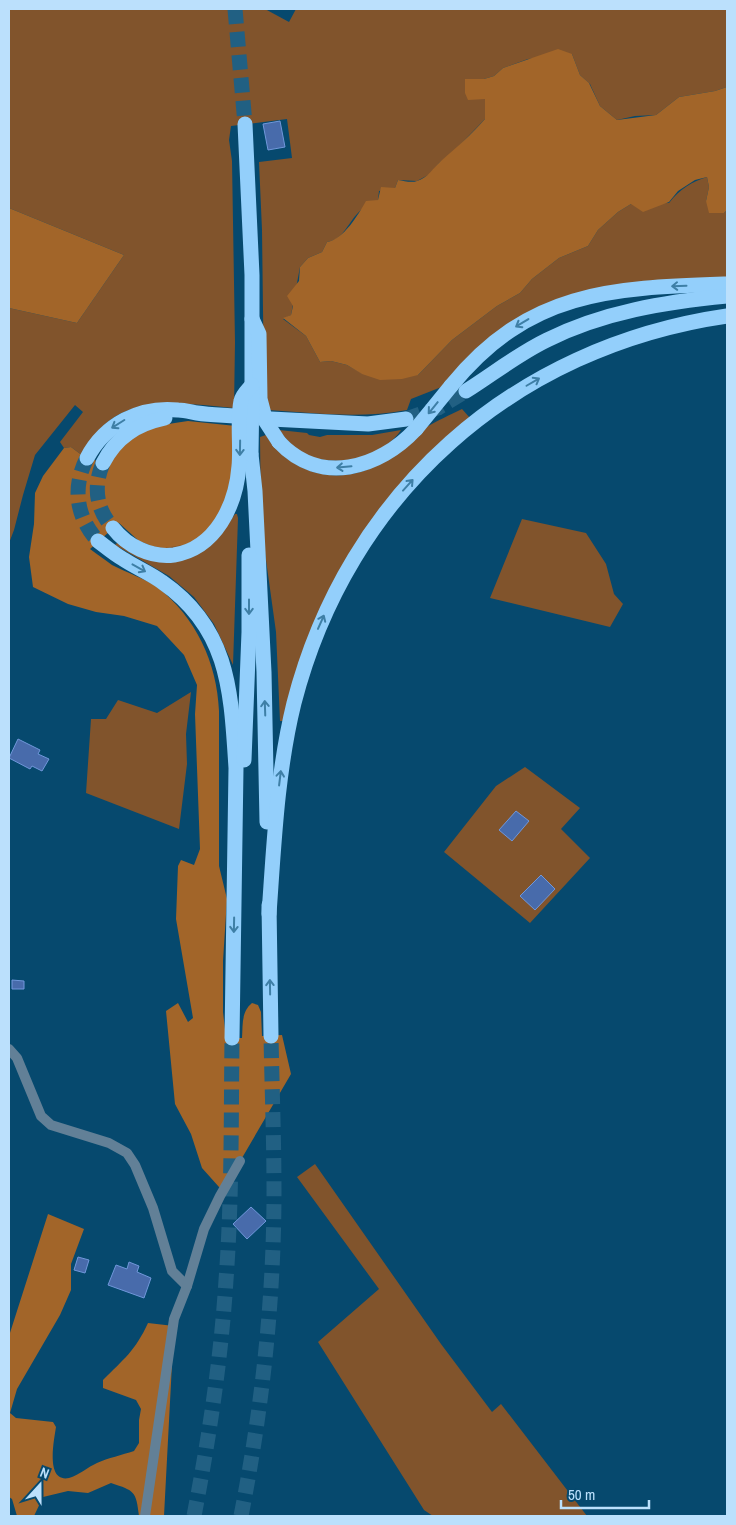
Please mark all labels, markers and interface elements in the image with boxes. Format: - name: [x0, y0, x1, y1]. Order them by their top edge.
- one-way arrow: [671, 281, 687, 291]
- one-way arrow: [516, 319, 530, 329]
- one-way arrow: [525, 377, 540, 387]
- one-way arrow: [428, 401, 439, 414]
- one-way arrow: [111, 419, 125, 429]
- one-way arrow: [235, 440, 244, 456]
- one-way arrow: [336, 463, 352, 472]
- one-way arrow: [403, 479, 414, 492]
- one-way arrow: [131, 563, 146, 573]
- one-way arrow: [244, 599, 254, 615]
- one-way arrow: [317, 615, 327, 630]
- one-way arrow: [260, 700, 270, 716]
- one-way arrow: [275, 771, 285, 787]
- one-way arrow: [230, 916, 239, 932]
- one-way arrow: [265, 980, 275, 996]
- north arrow: [15, 1460, 65, 1510]
- text: N: [38, 1463, 52, 1483]
- scale bar: [561, 1478, 648, 1510]
- text: 50 m: [568, 1484, 595, 1505]

